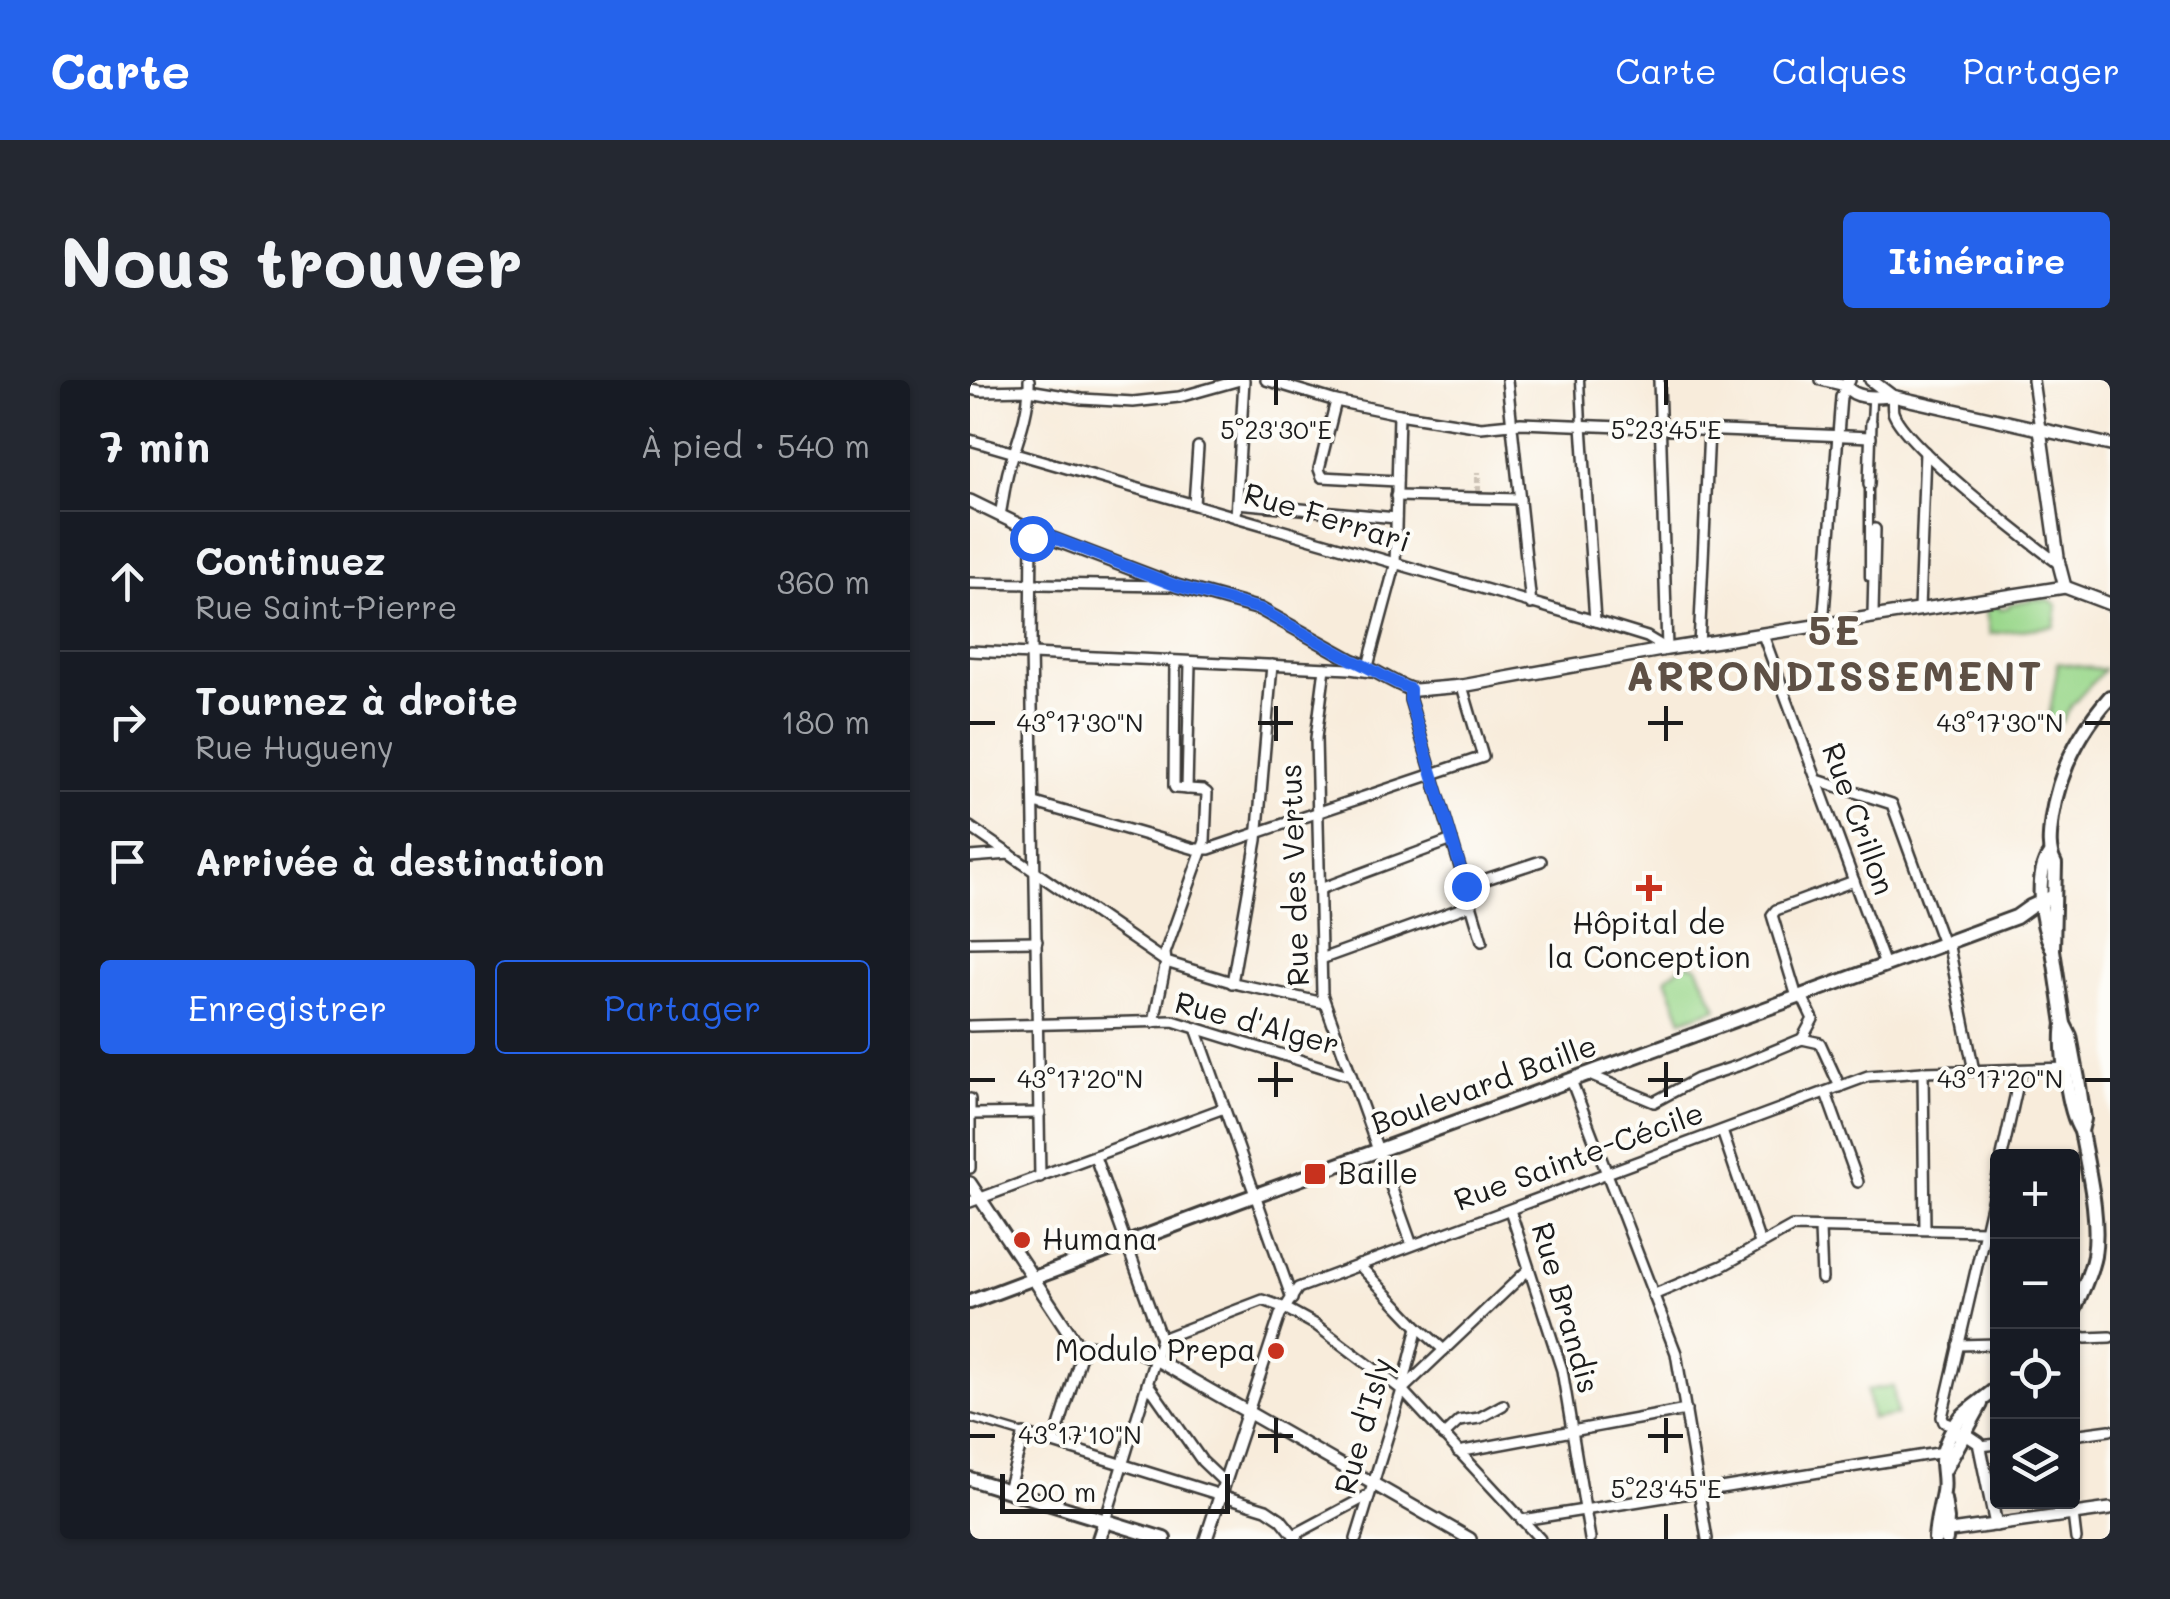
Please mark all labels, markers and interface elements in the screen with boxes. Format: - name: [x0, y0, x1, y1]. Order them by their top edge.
- text: Carte: [50, 39, 190, 101]
- text: Carte: [1615, 47, 1717, 93]
- text: Calques: [1772, 47, 1907, 93]
- text: Partager: [1962, 47, 2120, 93]
- button: Itinéraire: [1843, 212, 2110, 308]
- text: Nous trouver: [60, 214, 523, 306]
- text: 5°23'30"E: [1220, 413, 1332, 445]
- text: 5°23'45"E: [1611, 413, 1721, 445]
- text: 7 min: [100, 418, 210, 473]
- text: À pied · 540 m: [641, 424, 870, 466]
- street label: Rue Ferrari: [1239, 472, 1416, 560]
- route start: [1010, 516, 1056, 562]
- text: Continuez: [195, 535, 386, 585]
- icon: ahead: [100, 554, 155, 609]
- text: 360 m: [776, 560, 870, 602]
- text: Rue Saint-Pierre: [195, 585, 457, 627]
- district label: 5E ARRONDISSEMENT: [1626, 603, 2044, 701]
- text: Tournez à droite: [195, 675, 518, 725]
- icon: right: [100, 694, 155, 749]
- text: 180 m: [781, 700, 870, 742]
- text: 43°17'30"N: [1017, 706, 1143, 738]
- text: 43°17'30"N: [1937, 706, 2063, 738]
- text: Rue Hugueny: [195, 725, 394, 767]
- street label: Rue Crillon: [1814, 737, 1906, 900]
- street label: Rue des Vertus: [1269, 763, 1317, 987]
- icon: arrive: [100, 834, 155, 889]
- text: Arrivée à destination: [195, 836, 605, 886]
- route end: [1444, 864, 1490, 910]
- marker: Hôpital de la Conception: [1636, 875, 1662, 901]
- place label: Hôpital de la Conception: [1547, 902, 1751, 976]
- button: Enregistrer: [100, 960, 475, 1054]
- button: Partager: [495, 960, 870, 1054]
- street label: Rue d'Alger: [1171, 981, 1344, 1063]
- street label: Boulevard Baille: [1365, 1024, 1602, 1142]
- text: 43°17'20"N: [1017, 1062, 1143, 1094]
- text: 43°17'20"N: [1937, 1062, 2063, 1094]
- street label: Rue Sainte-Cécile: [1448, 1091, 1709, 1219]
- map controls: [1990, 1149, 2080, 1509]
- button: +: [1990, 1149, 2080, 1239]
- place label: Baille: [1338, 1152, 1418, 1192]
- marker: Baille: [1302, 1161, 1328, 1187]
- place label: Humana: [1042, 1218, 1158, 1258]
- street label: Rue Brandis: [1523, 1218, 1610, 1397]
- marker: Humana: [1011, 1229, 1033, 1251]
- button: −: [1990, 1239, 2080, 1329]
- place label: Modulo Prepa: [1055, 1329, 1256, 1369]
- button: locate: [1990, 1329, 2080, 1419]
- marker: Modulo Prepa: [1265, 1340, 1287, 1362]
- street label: Rue d'Isly: [1324, 1352, 1401, 1498]
- text: 43°17'10"N: [1018, 1418, 1142, 1450]
- button: layers: [1990, 1419, 2080, 1509]
- scale bar: [1000, 1469, 1230, 1514]
- text: 5°23'45"E: [1611, 1472, 1721, 1504]
- text: 200 m: [1015, 1473, 1096, 1509]

